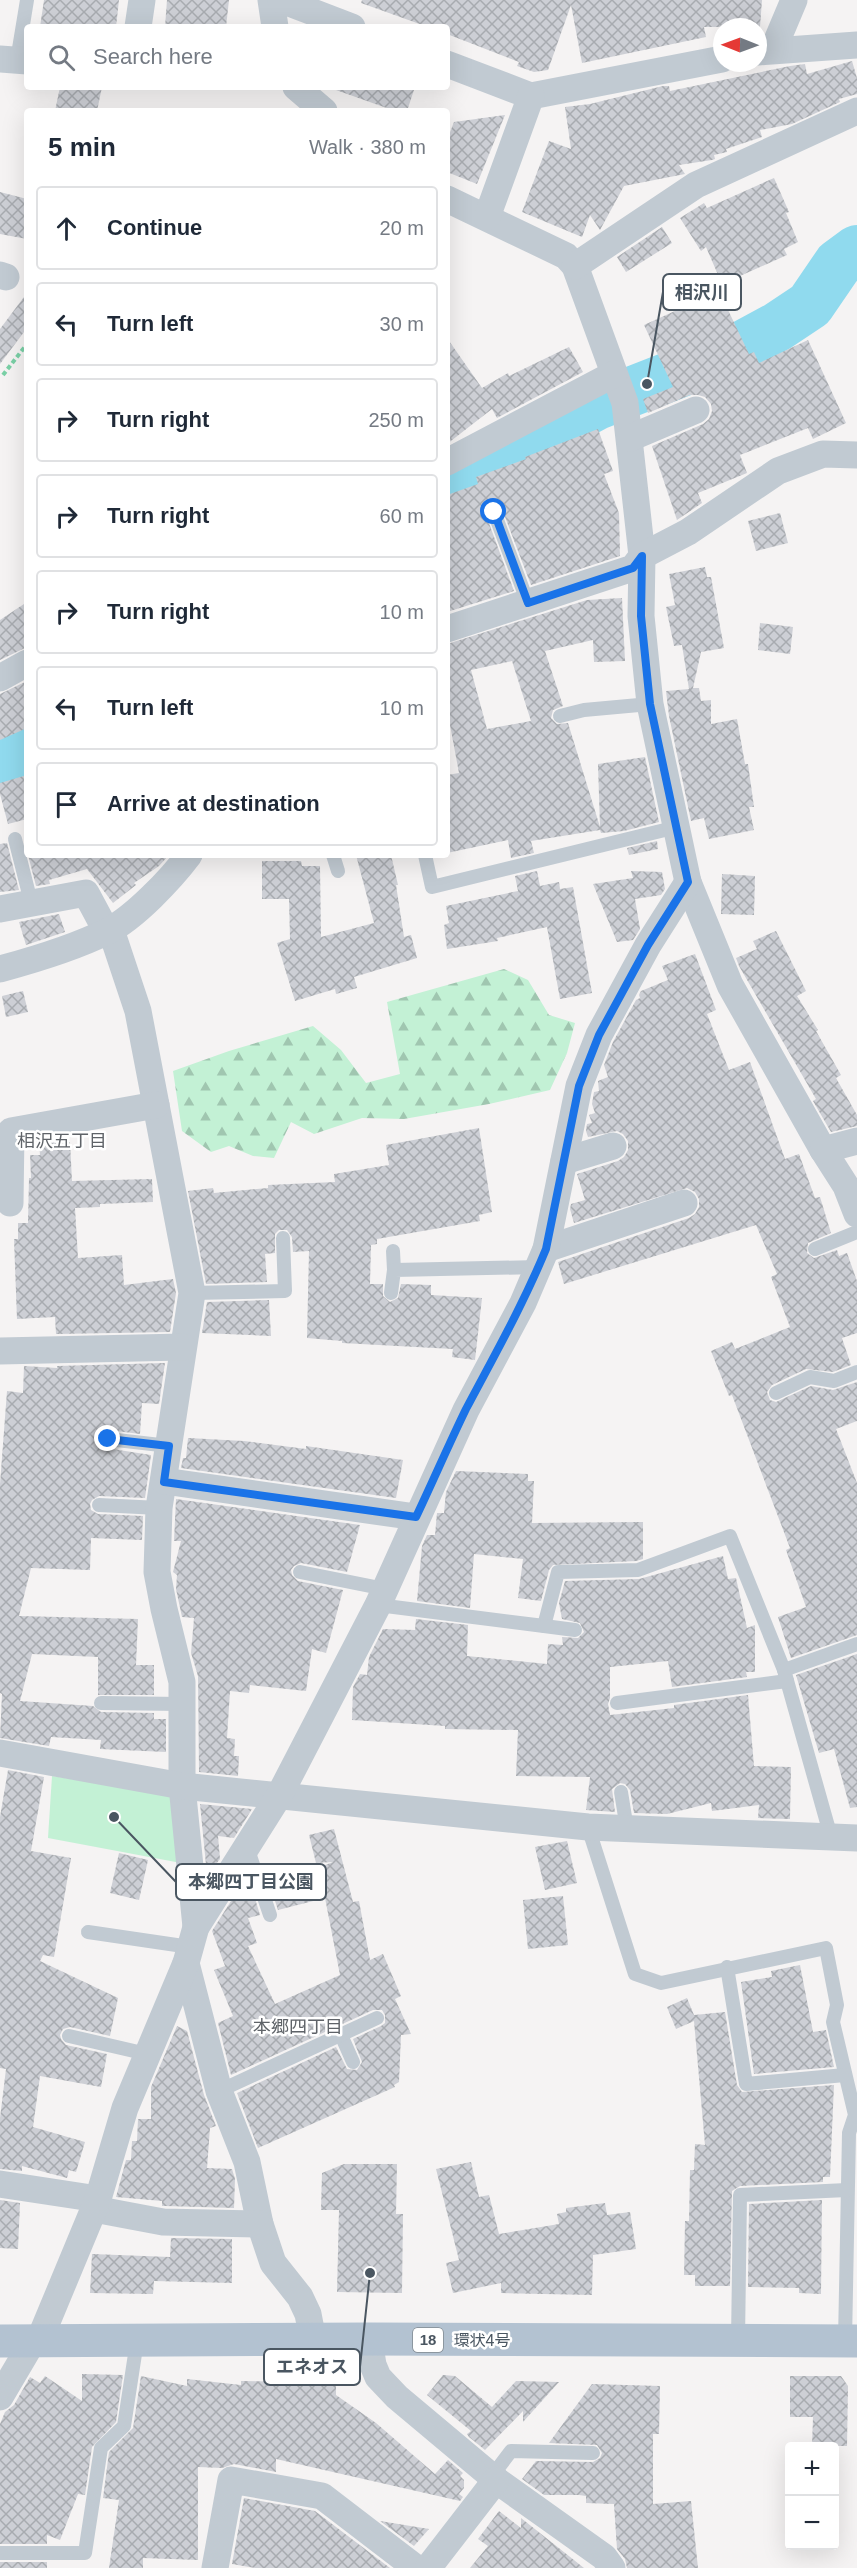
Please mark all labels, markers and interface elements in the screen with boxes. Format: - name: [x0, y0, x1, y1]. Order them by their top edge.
- north arrow: [713, 18, 767, 72]
- search box: [24, 24, 450, 90]
- icon: search: [45, 41, 78, 74]
- text: Search here: [93, 44, 213, 69]
- text: 5 min: [48, 132, 116, 162]
- text: Walk · 380 m: [309, 136, 426, 158]
- icon: ahead: [50, 212, 83, 245]
- text: Continue: [107, 215, 202, 240]
- text: 20 m: [380, 217, 424, 239]
- callout: 相沢川: [663, 274, 741, 310]
- text: 相沢川: [675, 283, 729, 303]
- icon: left: [50, 308, 83, 341]
- text: Turn left: [107, 311, 193, 336]
- text: 30 m: [380, 313, 424, 335]
- icon: right: [50, 404, 83, 437]
- text: Turn right: [107, 407, 209, 432]
- text: 250 m: [368, 409, 424, 431]
- route start: [480, 498, 506, 524]
- icon: right: [50, 500, 83, 533]
- text: Turn right: [107, 503, 209, 528]
- text: 60 m: [380, 505, 424, 527]
- icon: right: [50, 596, 83, 629]
- text: Turn right: [107, 599, 209, 624]
- text: 10 m: [380, 601, 424, 623]
- icon: left: [50, 692, 83, 725]
- text: Turn left: [107, 695, 193, 720]
- text: 10 m: [380, 697, 424, 719]
- icon: arrive: [50, 788, 83, 821]
- text: Arrive at destination: [107, 791, 320, 816]
- district label: 相沢五丁目: [17, 1131, 107, 1151]
- route end: [94, 1425, 120, 1451]
- callout: 本郷四丁目公園: [176, 1864, 326, 1900]
- text: 本郷四丁目公園: [188, 1872, 314, 1892]
- district label: 本郷四丁目: [253, 2017, 343, 2037]
- road number: 18: [413, 2328, 443, 2352]
- street label: 環状4号: [454, 2332, 510, 2349]
- callout: エネオス: [264, 2349, 360, 2385]
- text: エネオス: [276, 2357, 348, 2377]
- map controls: [785, 2442, 839, 2550]
- button: +: [785, 2442, 839, 2496]
- button: −: [785, 2496, 839, 2550]

